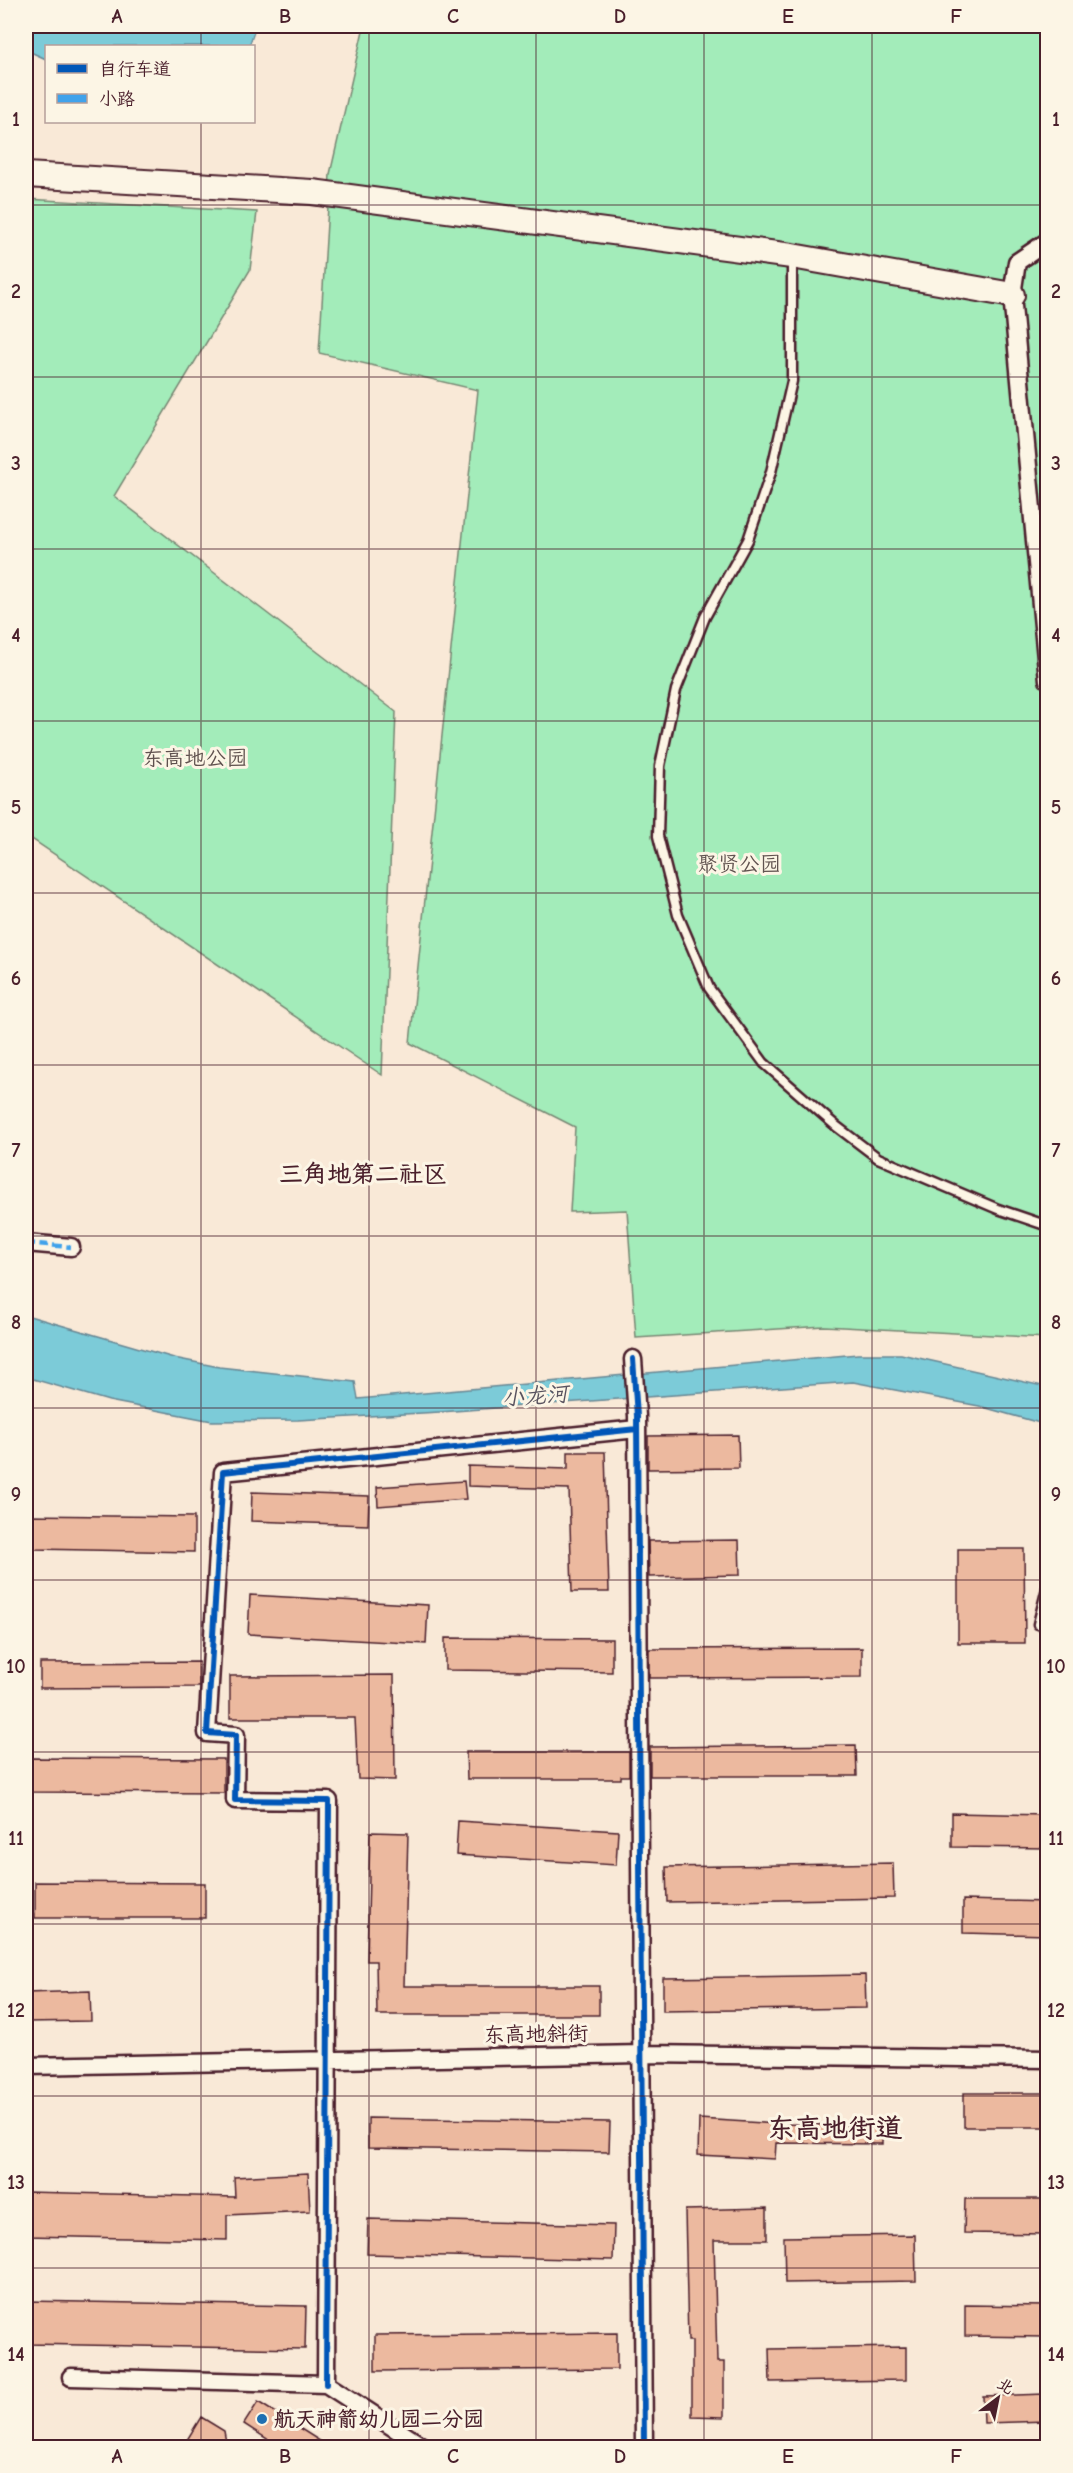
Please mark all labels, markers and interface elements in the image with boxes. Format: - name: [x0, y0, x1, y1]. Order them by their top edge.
- text: A: [111, 5, 123, 28]
- text: B: [279, 5, 291, 28]
- text: C: [447, 5, 459, 28]
- text: D: [614, 5, 626, 28]
- text: E: [782, 5, 794, 28]
- text: F: [950, 5, 962, 28]
- legend: [45, 45, 255, 123]
- text: 自行车道: [99, 59, 171, 80]
- text: 小路: [99, 89, 135, 110]
- text: 1: [12, 108, 20, 131]
- text: 1: [1052, 108, 1060, 131]
- text: 2: [11, 280, 21, 303]
- text: 2: [1051, 280, 1061, 303]
- text: 3: [11, 452, 21, 475]
- text: 3: [1051, 452, 1061, 475]
- text: 4: [11, 624, 21, 647]
- text: 4: [1051, 624, 1061, 647]
- park label: 东高地公园: [143, 746, 248, 770]
- text: 5: [11, 796, 21, 819]
- text: 5: [1051, 796, 1061, 819]
- park label: 聚贤公园: [697, 852, 781, 876]
- text: 6: [11, 967, 21, 990]
- text: 6: [1051, 967, 1061, 990]
- text: 7: [12, 1139, 21, 1162]
- text: 7: [1052, 1139, 1061, 1162]
- district label: 三角地第二社区: [279, 1160, 447, 1188]
- text: 8: [11, 1311, 21, 1334]
- text: 8: [1051, 1311, 1061, 1334]
- water label: 小龙河: [501, 1381, 572, 1411]
- text: 9: [11, 1483, 21, 1506]
- text: 9: [1051, 1483, 1061, 1506]
- text: 10: [6, 1655, 26, 1678]
- text: 10: [1046, 1655, 1066, 1678]
- text: 11: [8, 1827, 24, 1850]
- text: 11: [1048, 1827, 1064, 1850]
- text: 12: [7, 1999, 25, 2022]
- text: 12: [1047, 1999, 1065, 2022]
- street label: 东高地斜街: [483, 2021, 589, 2047]
- district label: 东高地街道: [768, 2113, 903, 2144]
- text: 13: [7, 2171, 25, 2194]
- text: 13: [1047, 2171, 1065, 2194]
- text: 14: [7, 2343, 25, 2366]
- text: 14: [1047, 2343, 1065, 2366]
- north arrow: [968, 2368, 1028, 2428]
- text: 北: [994, 2374, 1017, 2398]
- place label: 航天神箭幼儿园二分园: [274, 2407, 484, 2431]
- marker: 航天神箭幼儿园二分园: [255, 2412, 269, 2426]
- text: A: [111, 2445, 123, 2468]
- text: B: [279, 2445, 291, 2468]
- text: C: [447, 2445, 459, 2468]
- text: D: [614, 2445, 626, 2468]
- text: E: [782, 2445, 794, 2468]
- text: F: [950, 2445, 962, 2468]

